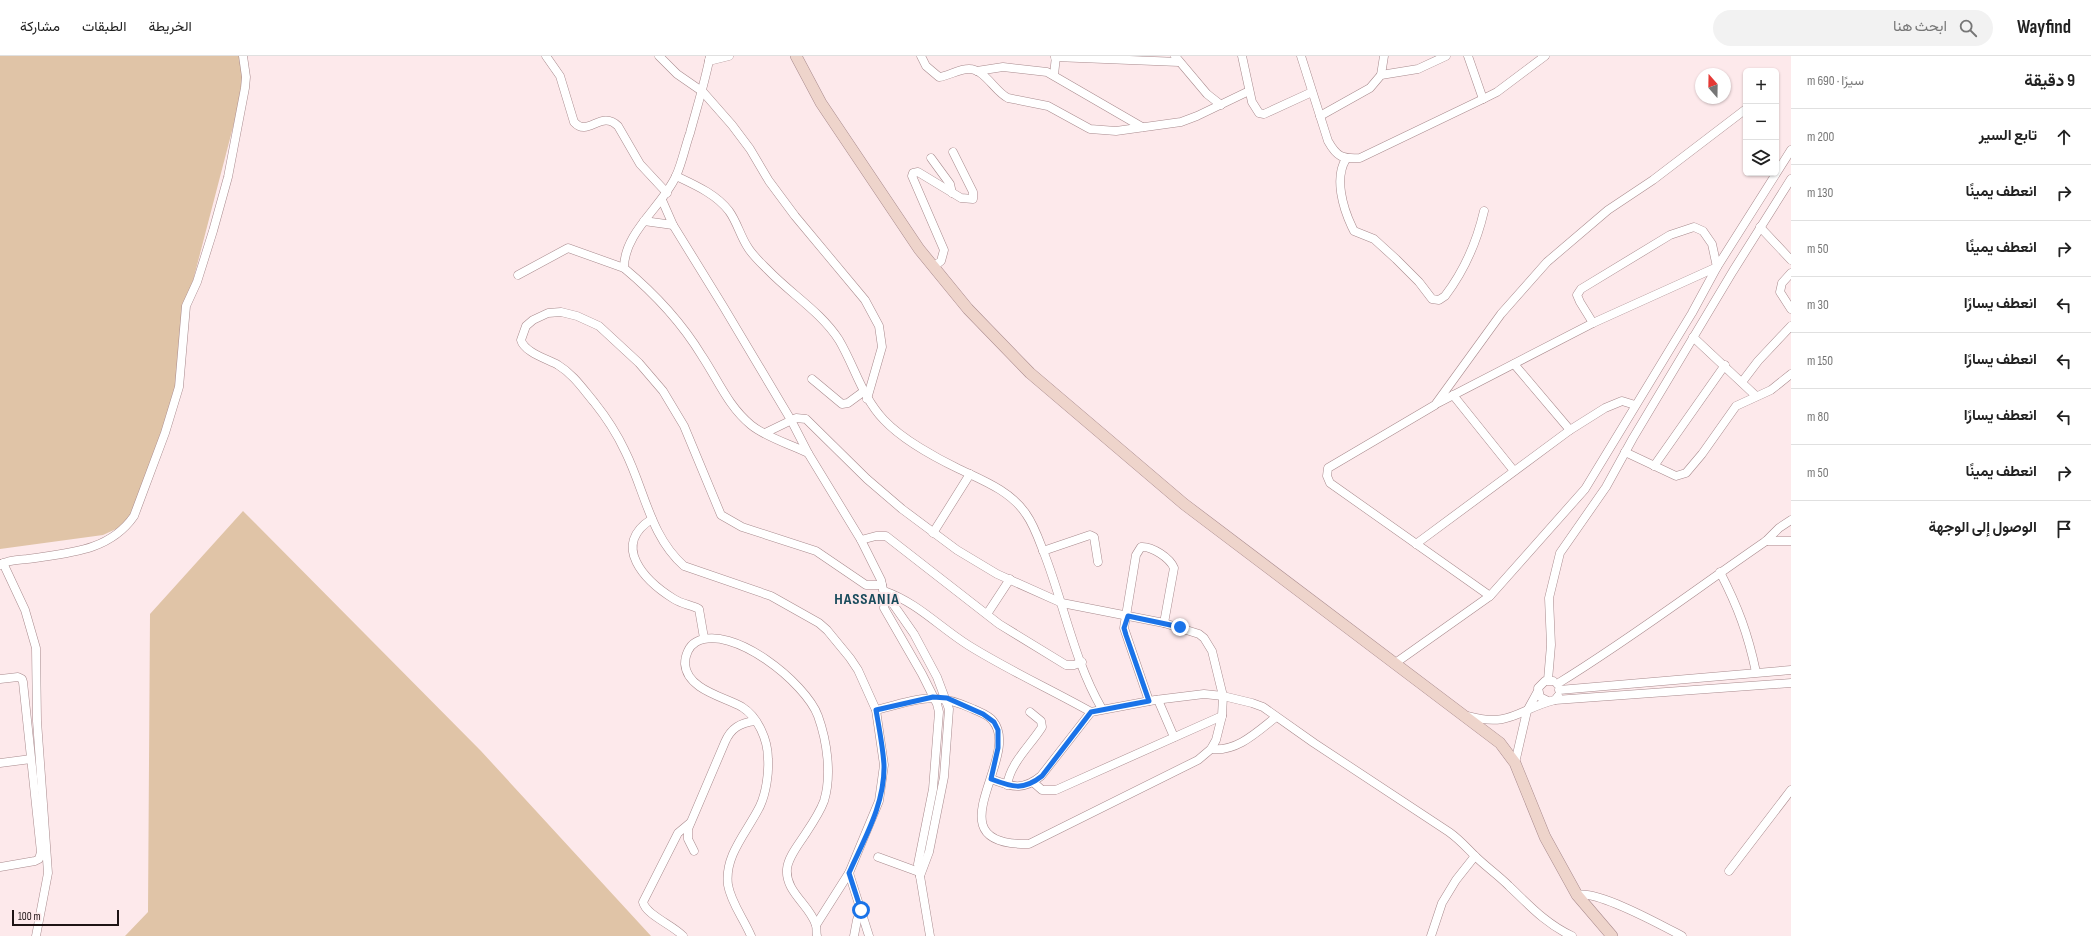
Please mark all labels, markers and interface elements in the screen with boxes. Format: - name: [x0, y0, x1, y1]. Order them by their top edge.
- search box: [1713, 10, 1993, 46]
- text: Wayfind: [2017, 16, 2071, 39]
- text: ابحث هنا: [1893, 17, 1947, 36]
- icon: search: [1957, 17, 1979, 39]
- text: مشاركة: [20, 18, 60, 35]
- text: الطبقات: [82, 18, 126, 35]
- text: الخريطة: [148, 18, 192, 35]
- north arrow: [1695, 68, 1731, 104]
- map controls: [1743, 68, 1779, 176]
- button: +: [1743, 68, 1779, 104]
- text: 9 دقيقة: [2024, 71, 2075, 91]
- text: سيرًا · 690 m: [1807, 73, 1864, 89]
- button: −: [1743, 104, 1779, 140]
- text: تابع السير: [1979, 126, 2037, 145]
- icon: ahead: [2053, 126, 2075, 148]
- text: 200 m: [1807, 129, 1834, 145]
- button: layers: [1743, 140, 1779, 176]
- text: انعطف يمينًا: [1966, 182, 2037, 201]
- icon: right: [2053, 182, 2075, 204]
- text: 130 m: [1807, 185, 1833, 201]
- text: انعطف يمينًا: [1966, 238, 2037, 257]
- icon: right: [2053, 238, 2075, 260]
- text: 50 m: [1807, 241, 1828, 257]
- text: انعطف يسارًا: [1964, 294, 2037, 313]
- icon: left: [2053, 294, 2075, 316]
- text: 30 m: [1807, 297, 1829, 313]
- text: انعطف يسارًا: [1964, 350, 2037, 369]
- icon: left: [2053, 350, 2075, 372]
- text: 150 m: [1807, 353, 1833, 369]
- text: انعطف يسارًا: [1964, 406, 2037, 425]
- icon: left: [2053, 406, 2075, 428]
- text: 80 m: [1807, 409, 1829, 425]
- text: انعطف يمينًا: [1966, 462, 2037, 481]
- icon: right: [2053, 462, 2075, 484]
- text: 50 m: [1807, 465, 1828, 481]
- text: الوصول إلى الوجهة: [1929, 518, 2037, 537]
- icon: arrive: [2053, 518, 2075, 540]
- district label: HASSANIA: [834, 590, 900, 609]
- route end: [1171, 618, 1189, 636]
- route start: [852, 901, 870, 919]
- scale bar: [12, 908, 119, 927]
- text: 100 m: [18, 910, 40, 923]

